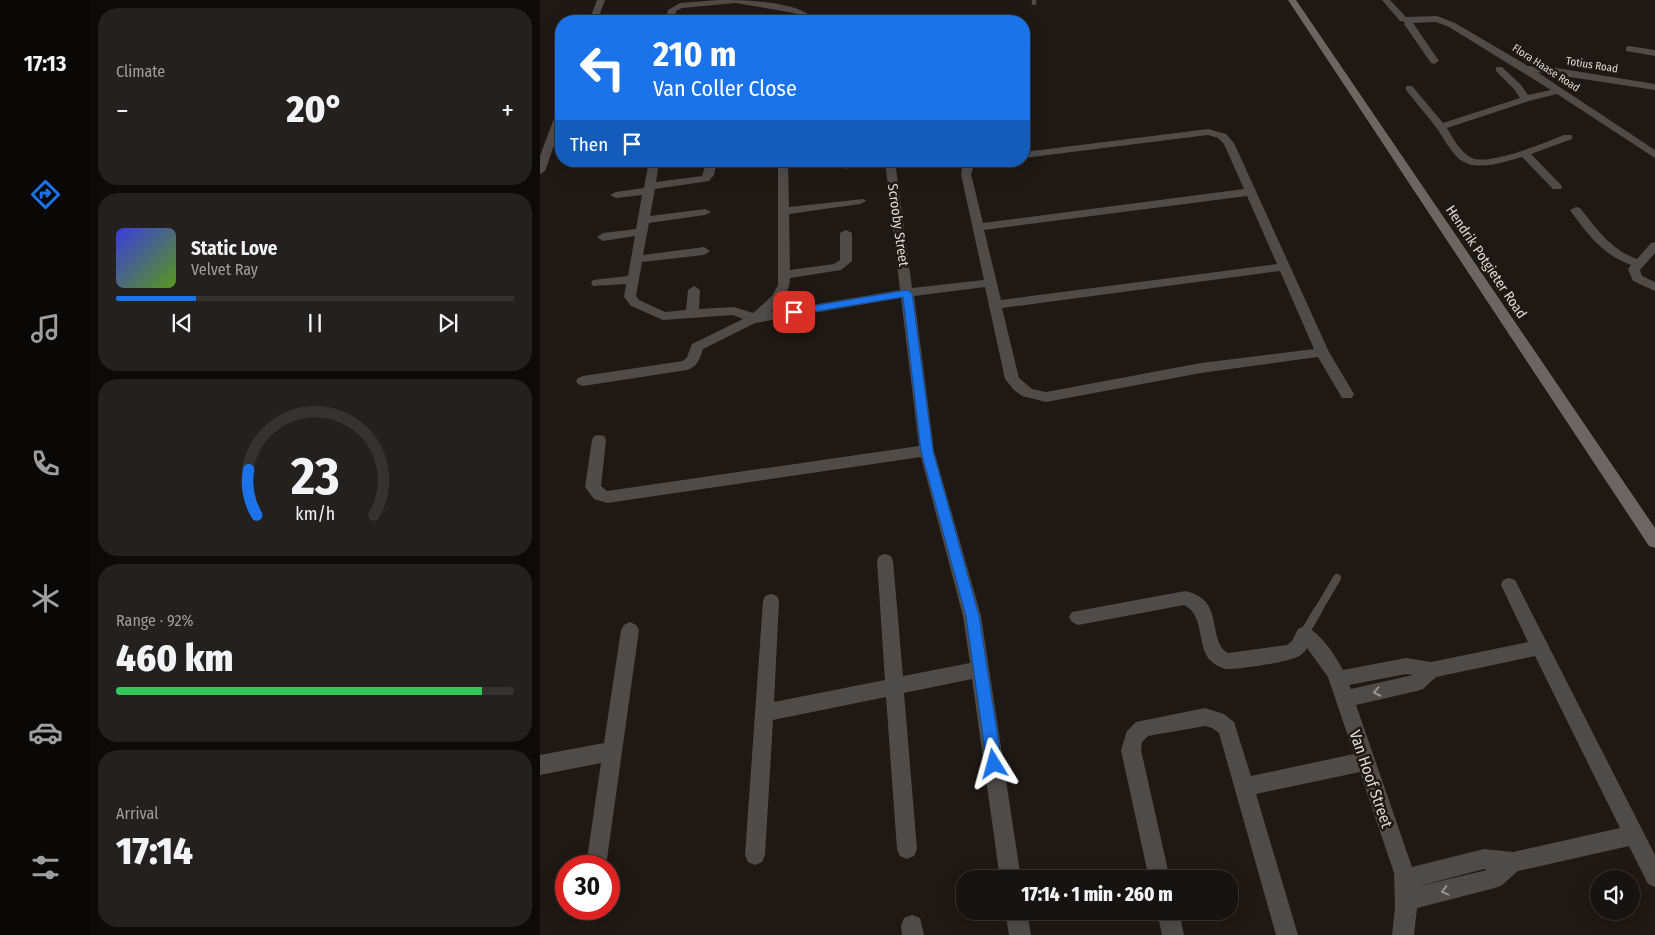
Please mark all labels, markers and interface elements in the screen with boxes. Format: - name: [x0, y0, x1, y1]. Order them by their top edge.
- text: 210 m: [653, 33, 737, 75]
- icon: left: [570, 35, 635, 100]
- street label: Flora Haase Road: [1510, 41, 1582, 95]
- text: 17:13: [24, 50, 66, 77]
- street label: Totius Road: [1565, 54, 1619, 76]
- text: Climate: [116, 62, 165, 81]
- text: Van Coller Close: [653, 75, 797, 102]
- text: 20°: [287, 86, 343, 132]
- text: −: [116, 94, 129, 127]
- text: +: [501, 94, 514, 127]
- icon: arrive: [618, 130, 646, 158]
- text: Then: [570, 133, 608, 156]
- icon: directions: [28, 177, 63, 212]
- street label: Scrooby Street: [884, 182, 912, 268]
- street label: Hendrik Potgieter Road: [1442, 202, 1530, 322]
- text: Static Love: [191, 237, 278, 260]
- text: Velvet Ray: [191, 260, 258, 279]
- pin: [773, 291, 815, 333]
- icon: arrive: [780, 298, 808, 326]
- icon: previous: [168, 309, 196, 337]
- icon: pause: [301, 309, 329, 337]
- icon: next: [434, 309, 462, 337]
- icon: music: [28, 311, 63, 346]
- text: 23: [290, 445, 339, 508]
- icon: phone: [28, 446, 63, 481]
- text: km/h: [295, 503, 335, 525]
- icon: climate: [28, 581, 63, 616]
- text: Range · 92%: [116, 611, 193, 630]
- text: 460 km: [116, 635, 234, 681]
- one-way arrow: [1372, 686, 1381, 697]
- icon: car: [28, 715, 63, 750]
- street label: Van Hoof Street: [1345, 728, 1397, 831]
- position arrow: [967, 737, 1019, 789]
- text: Arrival: [116, 804, 158, 823]
- text: 17:14: [116, 828, 193, 874]
- icon: filters: [28, 850, 63, 885]
- speed limit sign: 30: [555, 855, 620, 920]
- map controls: [1590, 870, 1640, 920]
- button: sound: [1590, 870, 1640, 920]
- text: 17:14 · 1 min · 260 m: [1021, 883, 1173, 906]
- one-way arrow: [1440, 885, 1449, 896]

